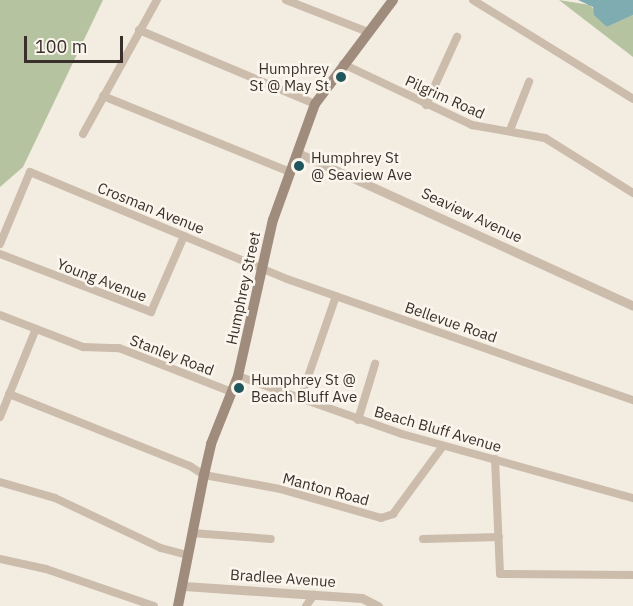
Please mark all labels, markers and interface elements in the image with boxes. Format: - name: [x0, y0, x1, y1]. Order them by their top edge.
- scale bar: [27, 24, 126, 62]
- text: 100 m: [35, 35, 87, 58]
- place label: Humphrey St @ May St: [249, 59, 329, 94]
- marker: Humphrey St @ May St: [334, 70, 348, 84]
- street label: Pilgrim Road: [402, 71, 488, 123]
- place label: Humphrey St @ Seaview Ave: [311, 148, 412, 183]
- marker: Humphrey St @ Seaview Ave: [292, 159, 306, 173]
- street label: Crosman Avenue: [95, 178, 207, 238]
- street label: Seaview Avenue: [419, 184, 525, 246]
- street label: Humphrey Street: [222, 230, 264, 346]
- street label: Young Avenue: [54, 255, 150, 305]
- street label: Bellevue Road: [403, 298, 499, 346]
- street label: Stanley Road: [128, 331, 216, 379]
- place label: Humphrey St @ Beach Bluff Ave: [251, 370, 357, 405]
- marker: Humphrey St @ Beach Bluff Ave: [232, 381, 246, 395]
- street label: Beach Bluff Avenue: [372, 402, 504, 456]
- street label: Manton Road: [281, 469, 371, 509]
- street label: Bradlee Avenue: [229, 565, 337, 591]

